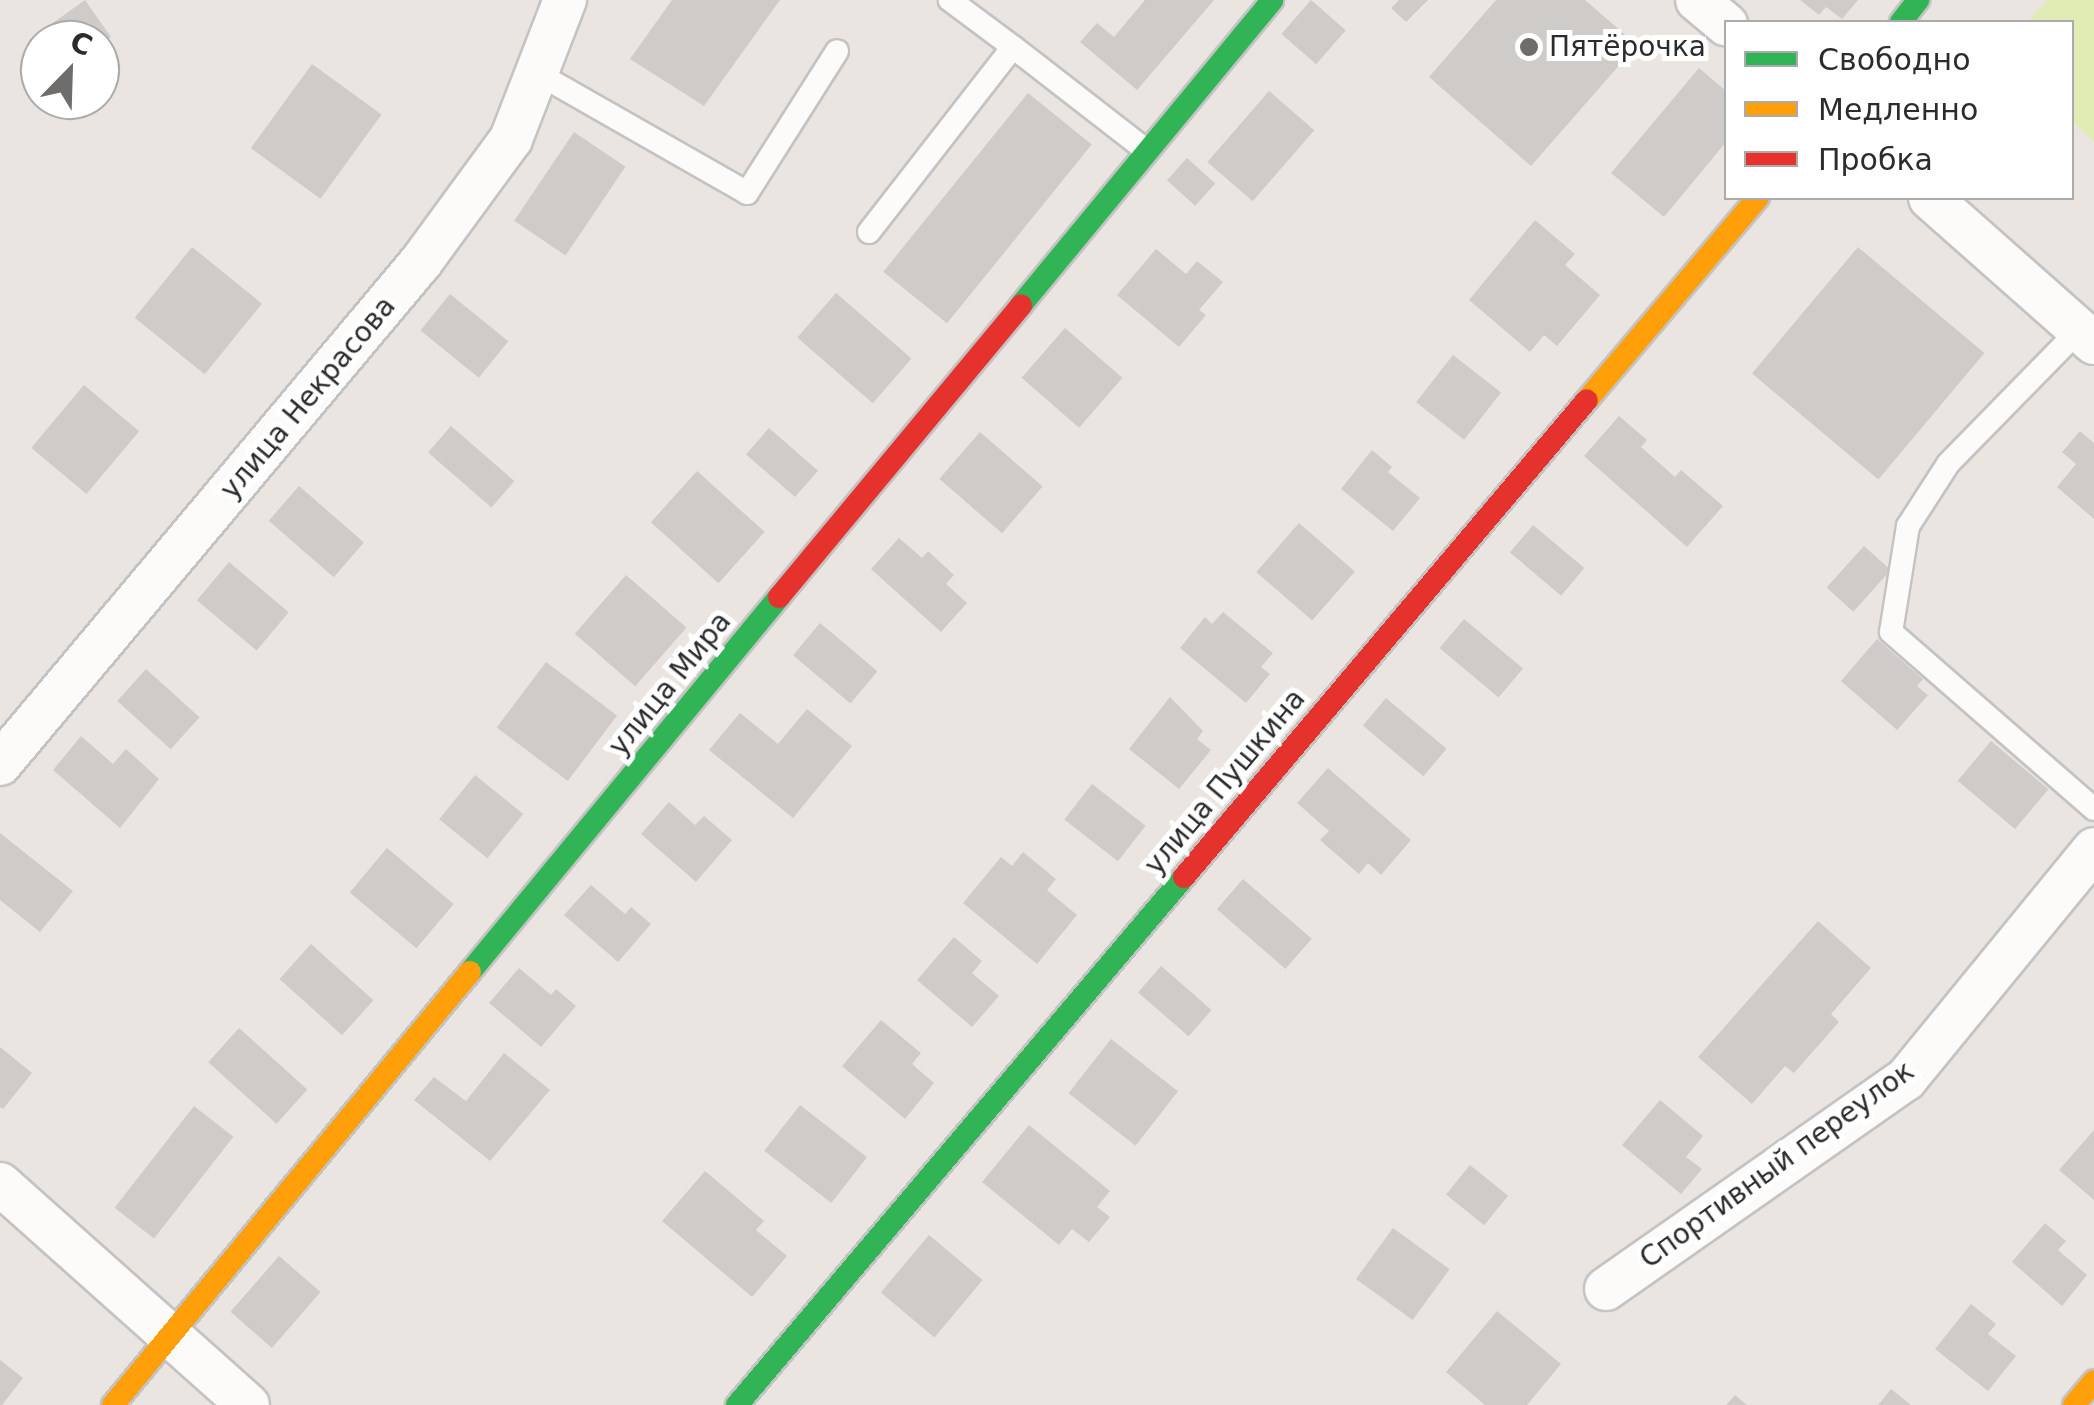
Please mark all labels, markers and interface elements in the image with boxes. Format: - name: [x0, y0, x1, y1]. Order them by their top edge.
- north arrow: [20, 20, 120, 120]
- legend: [1724, 20, 2074, 200]
- text: С: [65, 25, 97, 63]
- place label: Пятёрочка: [1549, 30, 1706, 64]
- marker: Пятёрочка: [1518, 36, 1540, 58]
- text: Свободно: [1818, 42, 1971, 77]
- text: Медленно: [1818, 92, 1978, 127]
- text: Пробка: [1818, 142, 1933, 177]
- street label: улица Некрасова: [213, 290, 403, 506]
- street label: улица Мира: [602, 605, 738, 763]
- street label: улица Пушкина: [1138, 682, 1312, 882]
- street label: Спортивный переулок: [1634, 1054, 1920, 1276]

